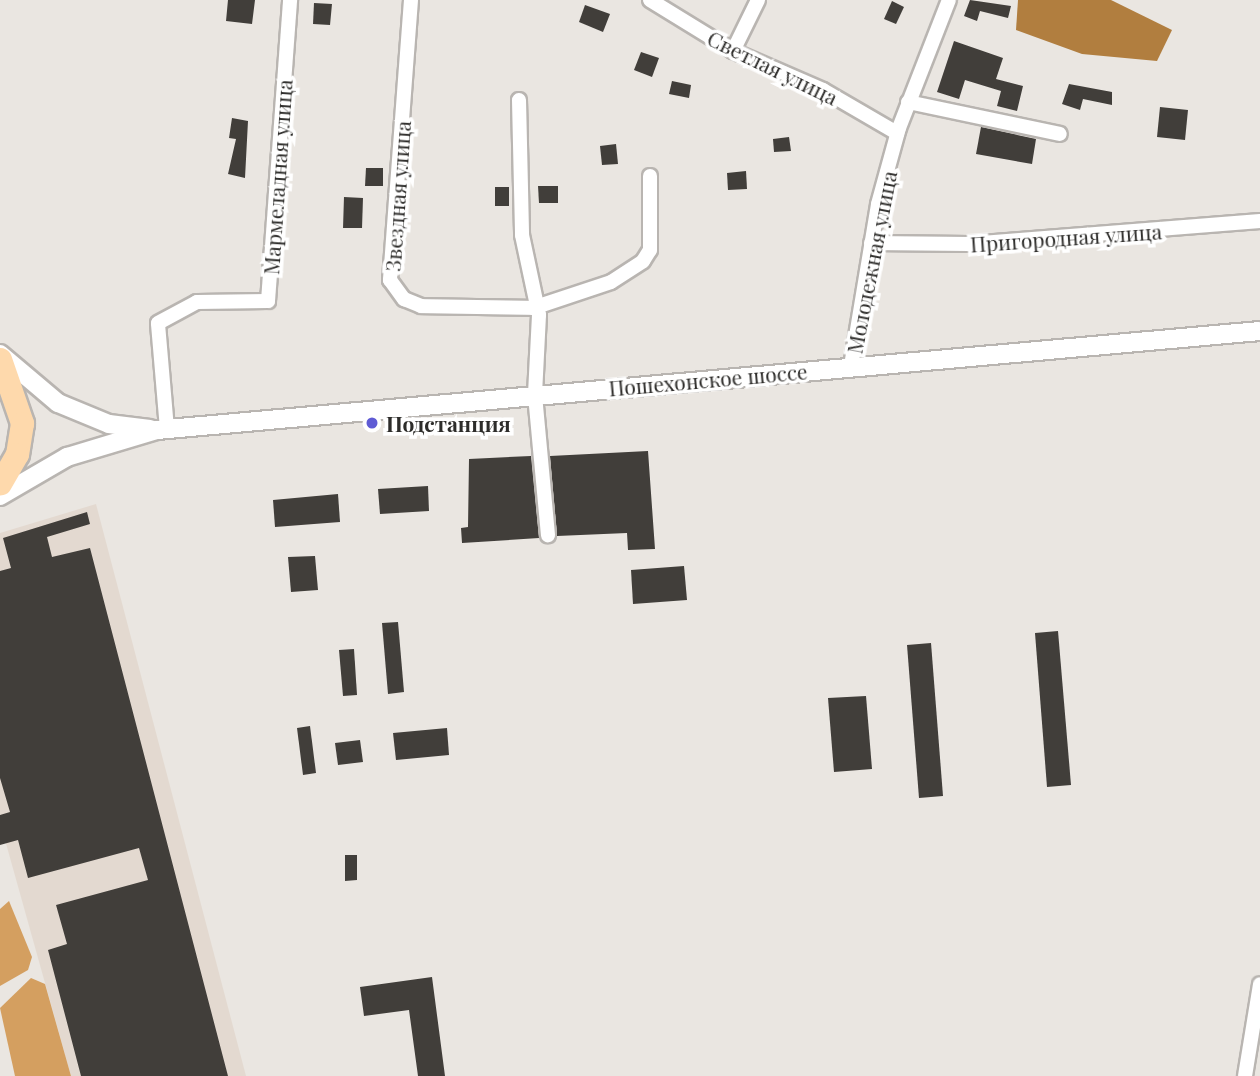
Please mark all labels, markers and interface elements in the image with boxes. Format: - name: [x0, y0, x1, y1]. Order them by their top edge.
- street label: Светлая улица: [704, 25, 842, 109]
- street label: Мармеладная улица: [258, 79, 296, 275]
- street label: Звездная улица: [379, 120, 415, 272]
- street label: Молодежная улица: [841, 168, 901, 356]
- street label: Пригородная улица: [969, 218, 1163, 256]
- street label: Пошехонское шоссе: [608, 358, 808, 400]
- place label: Подстанция: [386, 410, 511, 436]
- marker: Подстанция: [364, 415, 380, 431]

